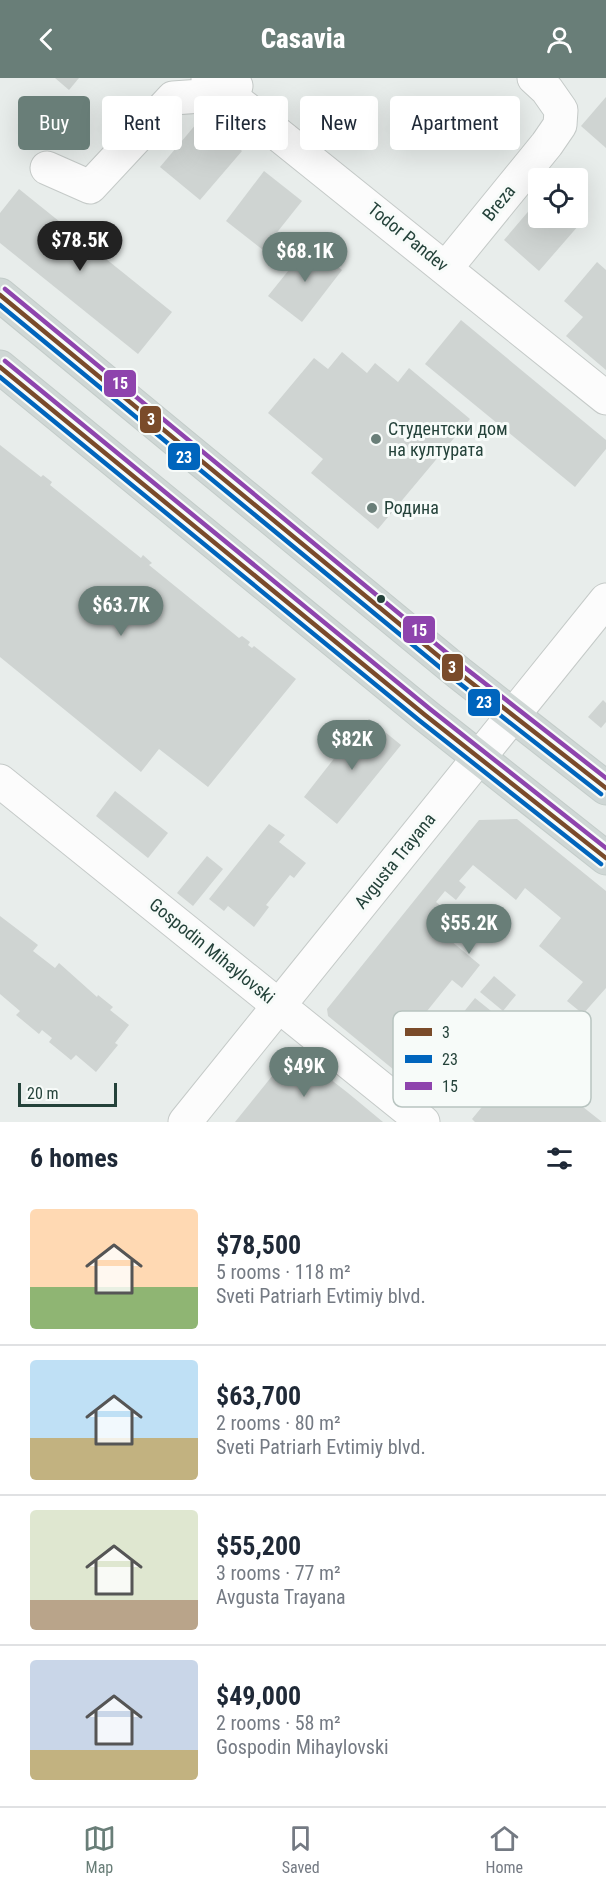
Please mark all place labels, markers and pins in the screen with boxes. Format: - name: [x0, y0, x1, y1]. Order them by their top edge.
- pin: $78.5K: [31, 221, 129, 272]
- pin: $68.1K: [256, 232, 354, 283]
- place label: Студентски дом на културата: [388, 418, 508, 460]
- marker: Студентски дом на културата: [369, 432, 383, 446]
- place label: Родина: [384, 497, 439, 518]
- marker: Родина: [365, 501, 379, 515]
- pin: $63.7K: [72, 586, 170, 637]
- unlabelled marker: [375, 593, 387, 605]
- pin: $82K: [316, 720, 388, 771]
- pin: $55.2K: [420, 904, 518, 955]
- pin: $49K: [268, 1047, 340, 1098]

